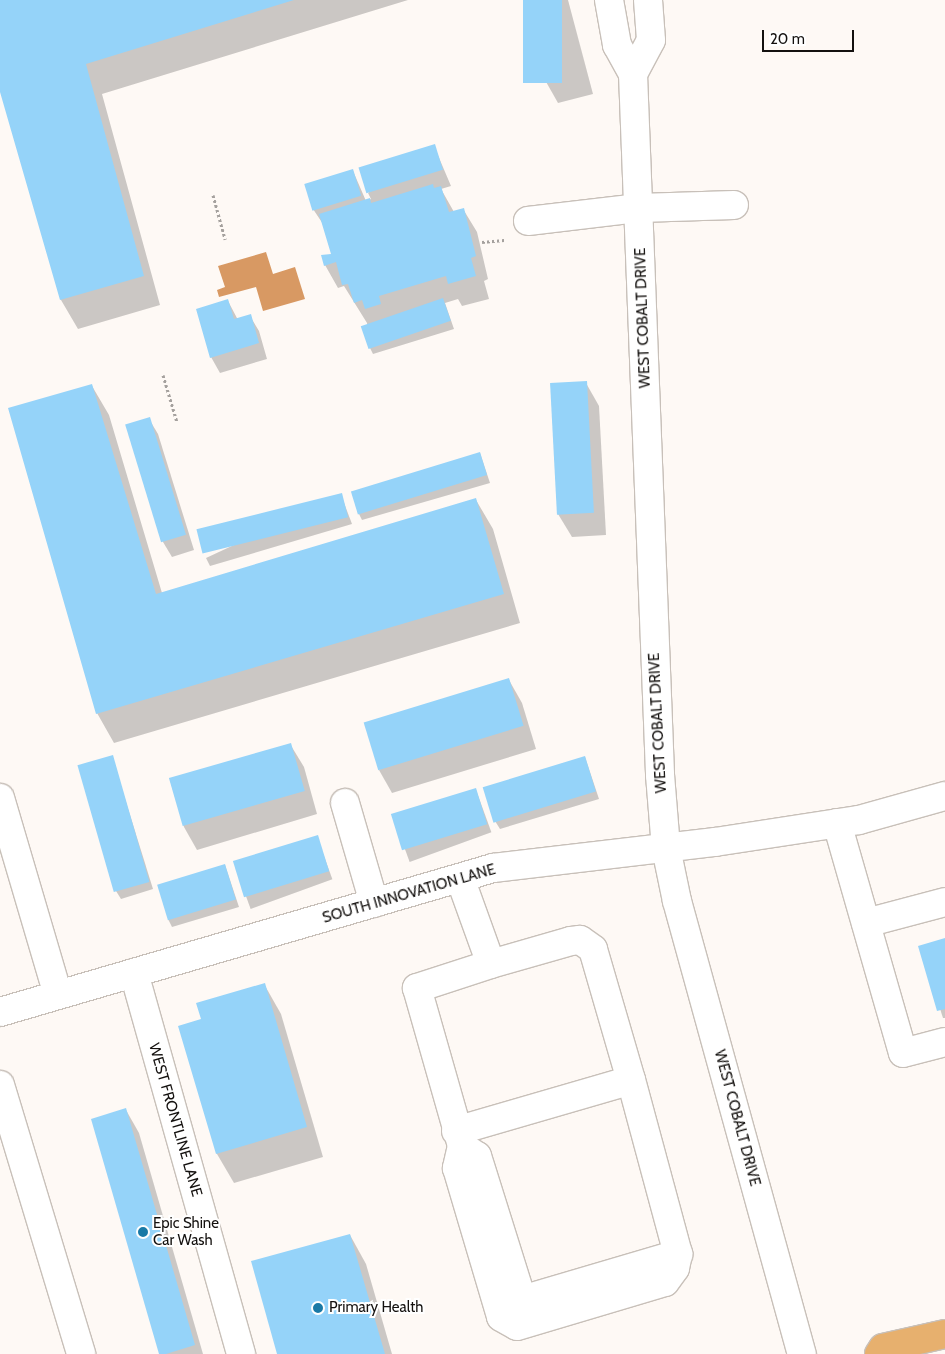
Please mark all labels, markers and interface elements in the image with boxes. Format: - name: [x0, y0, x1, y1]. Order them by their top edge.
- scale bar: [765, 20, 858, 52]
- text: 20 m: [770, 30, 805, 48]
- street label: WEST COBALT DRIVE: [632, 247, 654, 389]
- street label: WEST COBALT DRIVE: [645, 652, 671, 794]
- street label: SOUTH INNOVATION LANE: [320, 861, 498, 927]
- street label: WEST FRONTLINE LANE: [144, 1041, 206, 1199]
- street label: WEST COBALT DRIVE: [710, 1048, 764, 1188]
- place label: Epic Shine Car Wash: [153, 1214, 219, 1249]
- marker: Epic Shine Car Wash: [137, 1226, 149, 1238]
- place label: Primary Health: [329, 1299, 423, 1317]
- marker: Primary Health: [311, 1301, 325, 1315]

